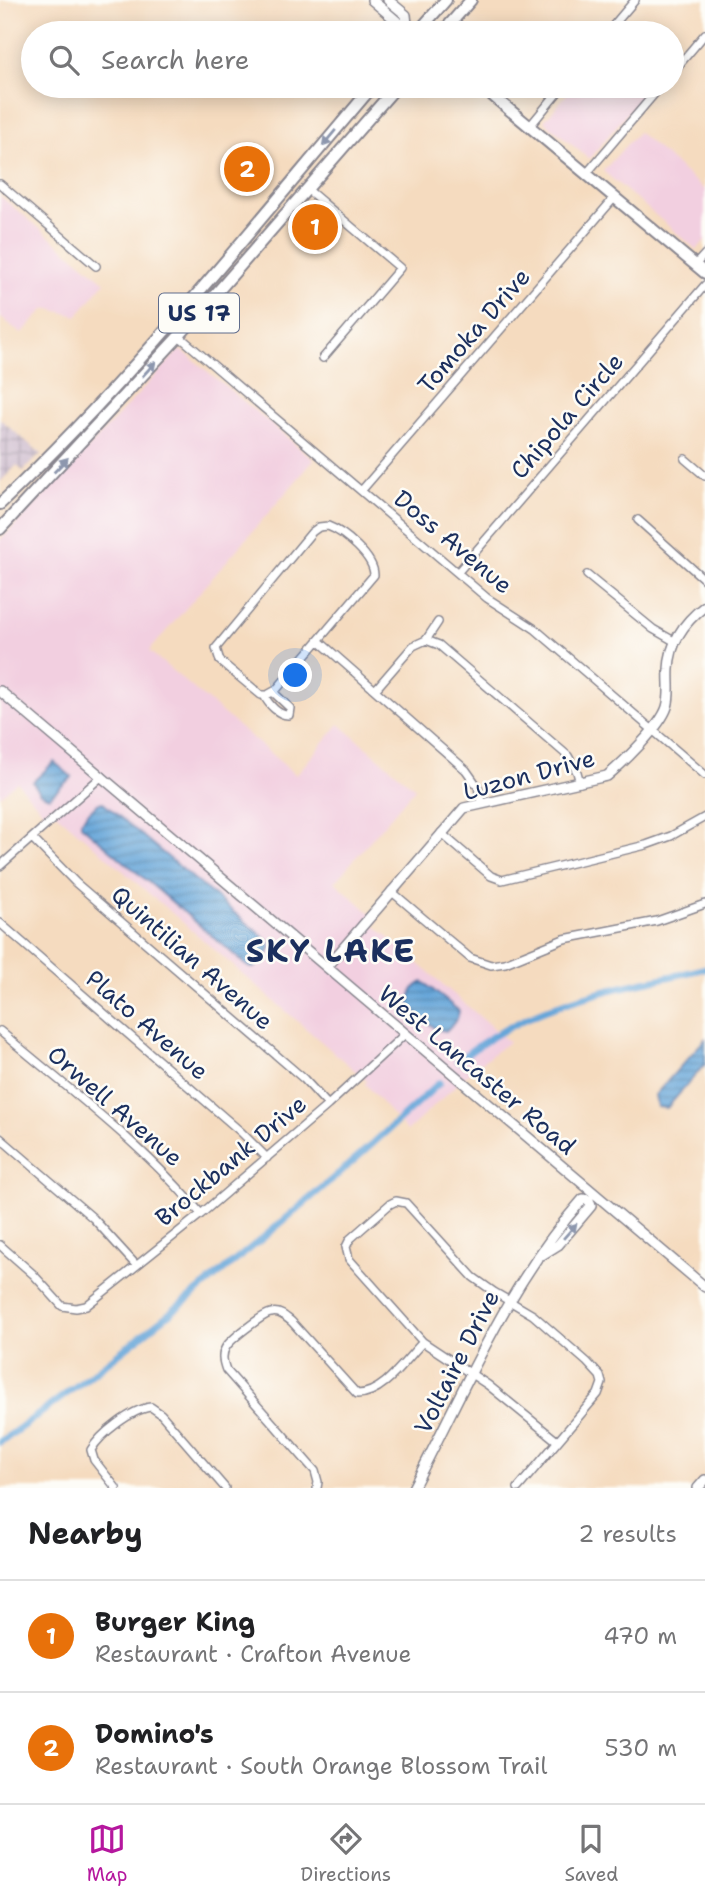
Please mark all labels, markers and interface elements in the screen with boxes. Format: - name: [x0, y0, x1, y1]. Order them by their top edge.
- search box: [21, 21, 684, 98]
- icon: search: [45, 41, 83, 79]
- text: Search here: [101, 42, 250, 77]
- one-way arrow: [321, 128, 336, 146]
- pin: 2: [224, 143, 270, 195]
- pin: 1: [292, 201, 338, 253]
- street label: Tomoka Drive: [411, 261, 537, 401]
- road number: US 17: [159, 294, 239, 332]
- street label: Chipola Circle: [503, 346, 631, 486]
- one-way arrow: [141, 360, 157, 378]
- one-way arrow: [52, 457, 68, 474]
- street label: Doss Avenue: [387, 483, 519, 601]
- your location: [278, 658, 312, 692]
- street label: Luzon Drive: [459, 742, 599, 808]
- street label: Quintilian Avenue: [104, 879, 280, 1037]
- district label: SKY LAKE: [246, 929, 416, 972]
- street label: Plato Avenue: [79, 963, 215, 1087]
- street label: West Lancaster Road: [372, 978, 582, 1162]
- street label: Orwell Avenue: [41, 1038, 189, 1174]
- street label: Brockbank Drive: [149, 1088, 313, 1234]
- one-way arrow: [562, 1222, 578, 1240]
- street label: Voltaire Drive: [407, 1285, 507, 1439]
- text: Nearby: [28, 1513, 143, 1554]
- text: 2 results: [578, 1519, 677, 1549]
- text: Burger King: [95, 1604, 255, 1639]
- text: 1: [46, 1621, 56, 1651]
- text: 470 m: [603, 1621, 677, 1651]
- text: Restaurant · Crafton Avenue: [95, 1639, 411, 1669]
- text: Domino's: [95, 1716, 214, 1751]
- text: 2: [43, 1733, 59, 1763]
- text: 530 m: [605, 1733, 677, 1763]
- text: Restaurant · South Orange Blossom Trail: [95, 1751, 547, 1781]
- tab: Map: [87, 1820, 127, 1887]
- tab: Directions: [301, 1820, 391, 1887]
- tab: Saved: [564, 1820, 618, 1887]

